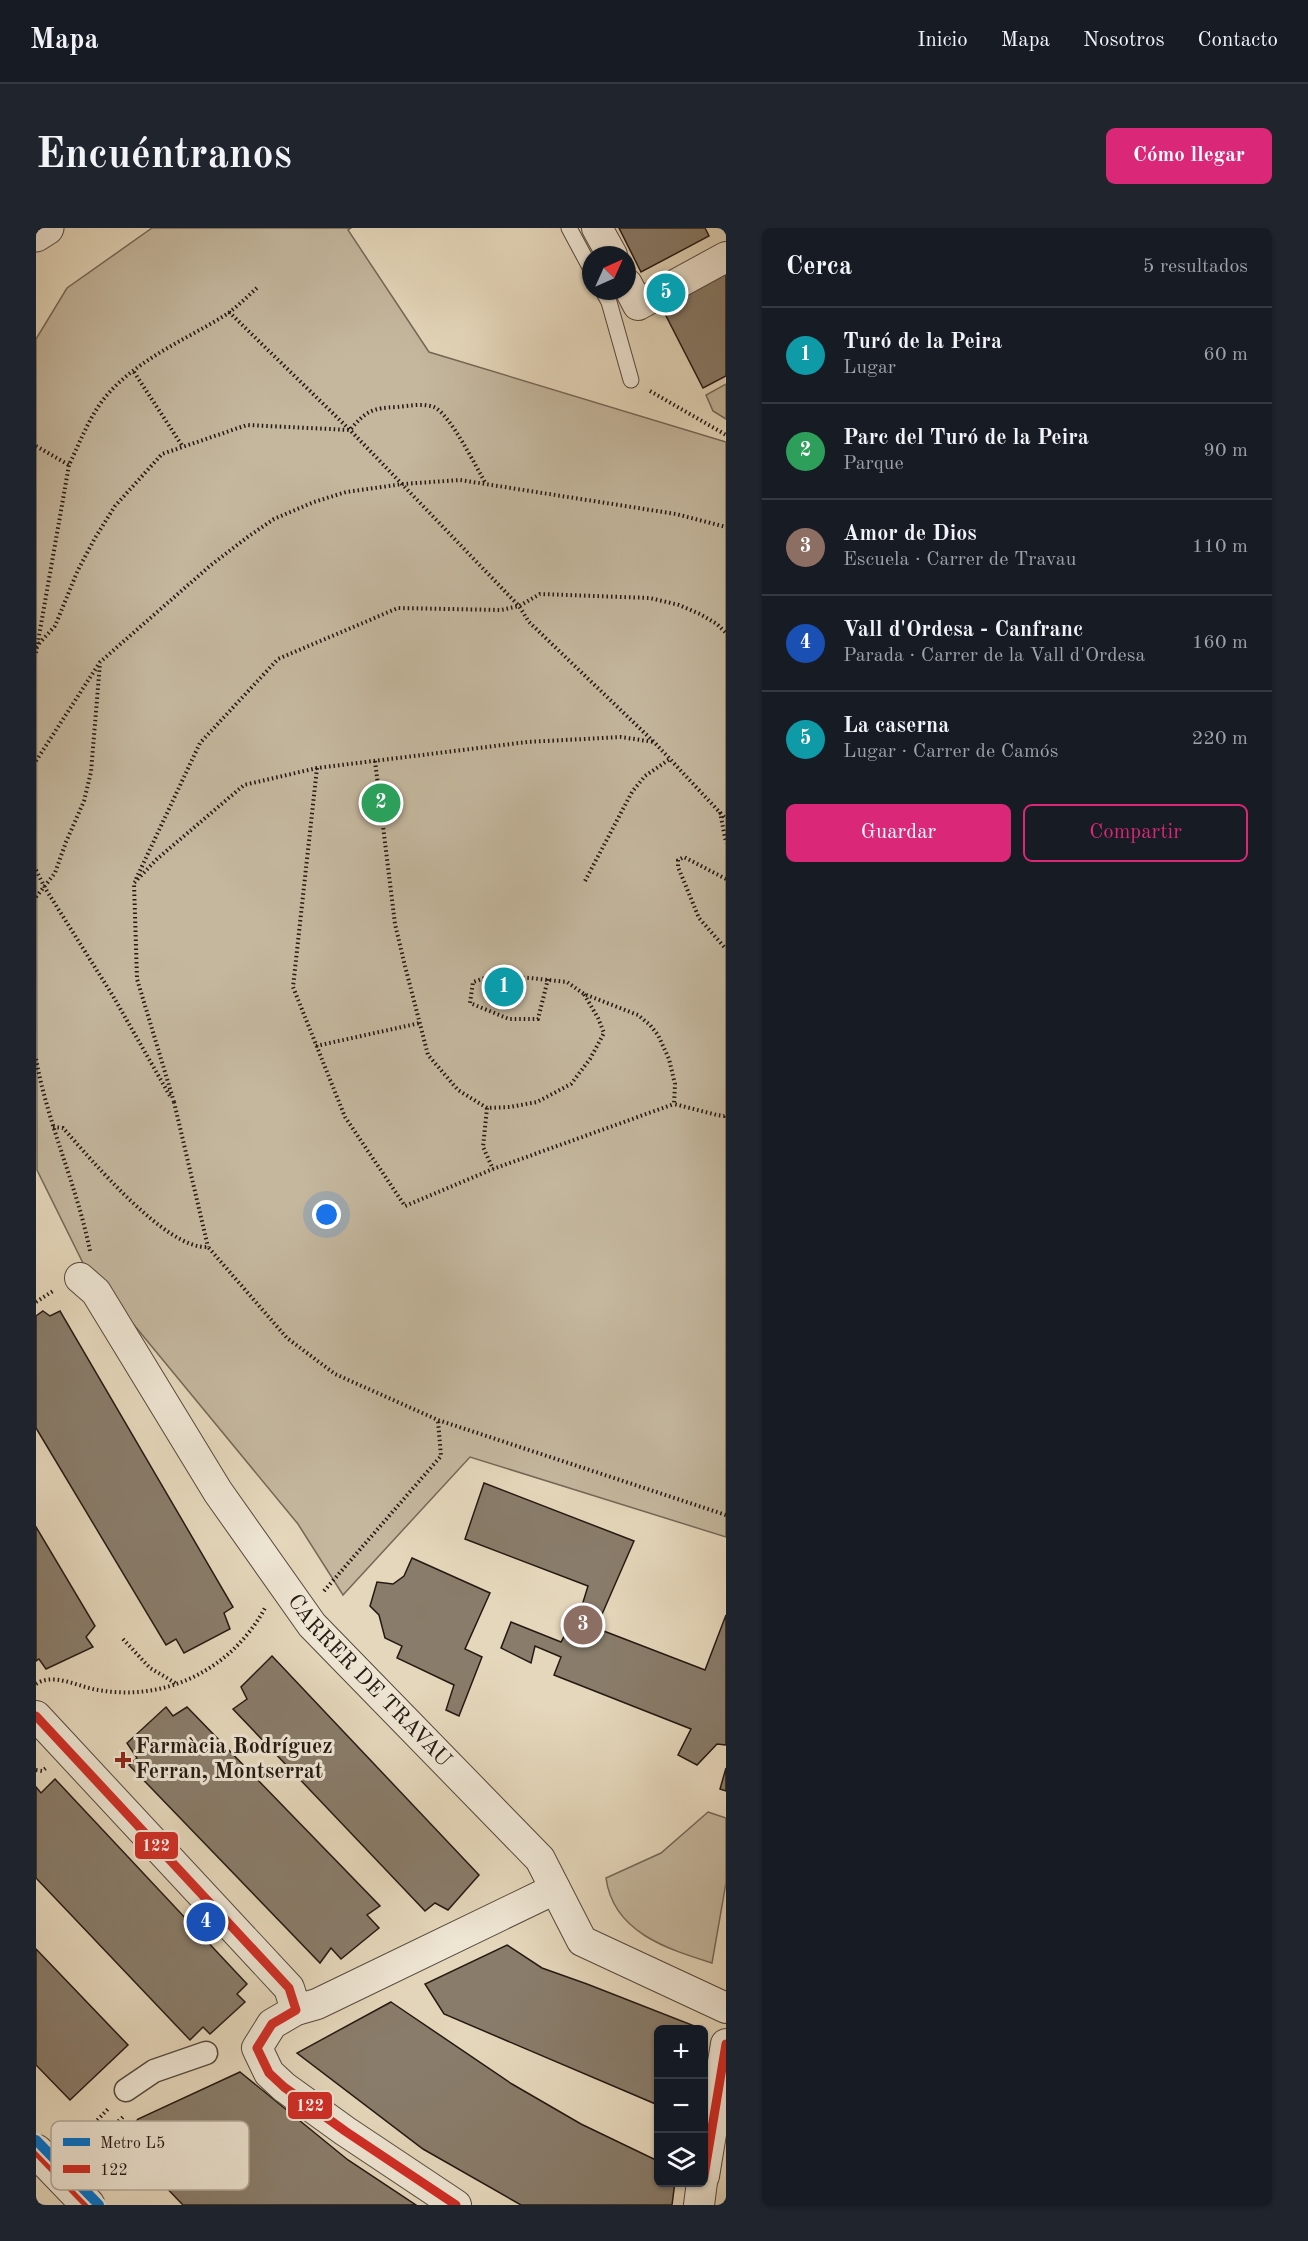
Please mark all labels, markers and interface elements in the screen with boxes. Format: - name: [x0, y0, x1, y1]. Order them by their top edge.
- text: Mapa: [30, 27, 99, 55]
- text: Inicio: [917, 30, 968, 51]
- text: Mapa: [1001, 30, 1050, 51]
- text: Nosotros: [1083, 30, 1165, 51]
- text: Contacto: [1198, 30, 1278, 51]
- button: Cómo llegar: [1106, 128, 1272, 184]
- text: Encuéntranos: [36, 135, 292, 177]
- north arrow: [582, 246, 636, 300]
- text: Cerca: [786, 254, 852, 280]
- text: 5 resultados: [1143, 257, 1248, 277]
- pin: 5: [646, 270, 686, 316]
- text: Turó de la Peira: [843, 331, 1002, 353]
- text: 1: [800, 345, 811, 365]
- text: 60 m: [1203, 345, 1248, 365]
- text: Lugar: [843, 358, 896, 378]
- text: Parc del Turó de la Peira: [843, 427, 1089, 449]
- text: 2: [800, 441, 811, 461]
- text: 90 m: [1203, 441, 1248, 461]
- text: Parque: [843, 454, 904, 474]
- text: Amor de Dios: [843, 523, 977, 545]
- text: 3: [800, 537, 811, 557]
- text: 110 m: [1192, 537, 1248, 557]
- text: Escuela · Carrer de Travau: [843, 550, 1076, 570]
- text: Vall d'Ordesa - Canfranc: [843, 619, 1083, 641]
- text: 4: [800, 633, 811, 653]
- text: 160 m: [1192, 633, 1248, 653]
- text: Parada · Carrer de la Vall d'Ordesa: [843, 646, 1145, 666]
- text: La caserna: [843, 715, 949, 737]
- text: 5: [800, 729, 811, 749]
- text: 220 m: [1192, 729, 1248, 749]
- text: Lugar · Carrer de Camós: [843, 742, 1058, 762]
- pin: 2: [362, 780, 400, 826]
- button: Guardar: [786, 804, 1011, 862]
- button: Compartir: [1023, 804, 1248, 862]
- pin: 1: [484, 964, 524, 1010]
- your location: [312, 1200, 341, 1229]
- street label: CARRER DE TRAVAU: [283, 1590, 455, 1771]
- pin: 3: [564, 1602, 602, 1648]
- place label: Farmàcia Rodríguez Ferran, Montserrat: [135, 1736, 333, 1783]
- marker: Farmàcia Rodríguez Ferran, Montserrat: [116, 1753, 130, 1767]
- line badge: 122: [134, 1831, 179, 1860]
- text: 122: [142, 1839, 170, 1855]
- pin: 4: [186, 1900, 226, 1944]
- map controls: [654, 2025, 708, 2187]
- button: +: [654, 2025, 708, 2079]
- button: −: [654, 2079, 708, 2133]
- line badge: 122: [287, 2091, 333, 2120]
- text: 122: [296, 2099, 324, 2115]
- legend: [51, 2121, 249, 2190]
- button: layers: [654, 2133, 708, 2187]
- text: Metro L5: [100, 2136, 165, 2152]
- text: 122: [100, 2163, 128, 2179]

